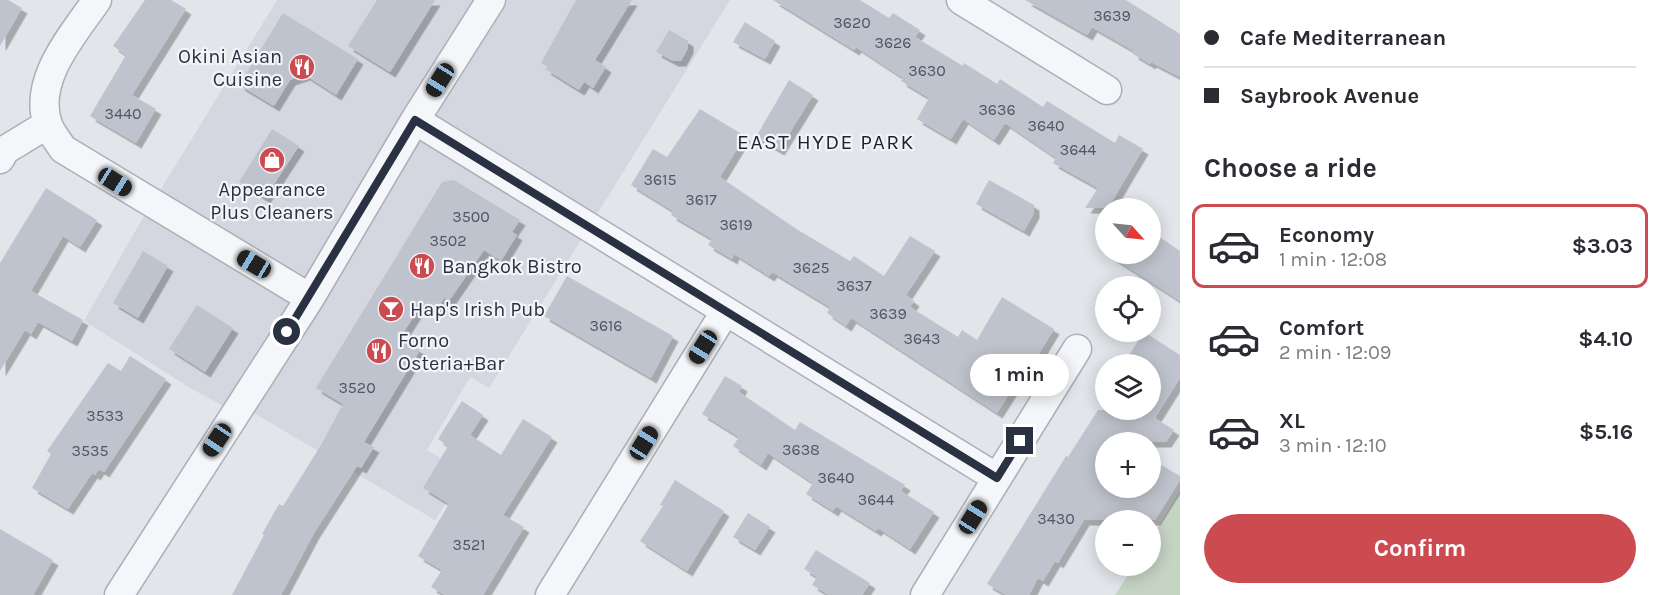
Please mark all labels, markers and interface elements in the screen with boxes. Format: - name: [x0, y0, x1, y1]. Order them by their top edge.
- house number: 3639: [1093, 6, 1131, 25]
- house number: 3620: [833, 13, 871, 32]
- text: Cafe Mediterranean: [1240, 25, 1446, 51]
- house number: 3626: [874, 33, 912, 52]
- place label: Okini Asian Cuisine: [178, 45, 282, 91]
- restaurant icon: Okini Asian Cuisine: [287, 52, 317, 82]
- car: [423, 60, 457, 100]
- house number: 3630: [908, 61, 946, 80]
- text: Saybrook Avenue: [1240, 83, 1419, 109]
- house number: 3636: [978, 100, 1016, 119]
- house number: 3440: [105, 104, 141, 123]
- house number: 3640: [1027, 116, 1065, 135]
- district label: EAST HYDE PARK: [737, 130, 915, 154]
- house number: 3644: [1060, 140, 1096, 159]
- shop icon: Appearance Plus Cleaners: [257, 145, 287, 175]
- text: Choose a ride: [1204, 152, 1377, 184]
- car: [95, 165, 135, 199]
- house number: 3615: [644, 170, 676, 189]
- place label: Appearance Plus Cleaners: [210, 178, 334, 224]
- house number: 3617: [685, 190, 717, 209]
- north arrow: [1095, 198, 1161, 264]
- map controls: [1095, 198, 1161, 576]
- house number: 3500: [452, 207, 490, 226]
- house number: 3619: [719, 215, 753, 234]
- icon: car: [1207, 219, 1261, 273]
- text: Economy: [1279, 222, 1374, 248]
- house number: 3502: [429, 231, 467, 250]
- text: $3.03: [1572, 233, 1633, 259]
- car: [234, 247, 274, 281]
- text: 1 min · 12:08: [1279, 248, 1387, 271]
- restaurant icon: Bangkok Bistro: [407, 251, 437, 281]
- place label: Bangkok Bistro: [442, 255, 582, 278]
- house number: 3625: [793, 258, 829, 277]
- house number: 3637: [836, 276, 872, 295]
- button: locate: [1095, 276, 1161, 342]
- bar icon: Hap's Irish Pub: [376, 294, 406, 324]
- place label: Hap's Irish Pub: [410, 298, 545, 321]
- house number: 3639: [869, 304, 907, 323]
- icon: car: [1207, 312, 1261, 366]
- text: Comfort: [1279, 315, 1364, 341]
- house number: 3616: [589, 316, 623, 335]
- route start: [273, 318, 300, 345]
- text: $4.10: [1578, 326, 1633, 352]
- car: [686, 327, 720, 367]
- place label: Forno Osteria+Bar: [398, 329, 505, 375]
- house number: 3643: [904, 329, 941, 348]
- restaurant icon: Forno Osteria+Bar: [364, 336, 394, 366]
- text: 2 min · 12:09: [1279, 341, 1391, 364]
- callout: 1 min: [970, 354, 1070, 396]
- button: layers: [1095, 354, 1161, 420]
- text: 1 min: [994, 363, 1045, 386]
- house number: 3520: [338, 378, 376, 397]
- icon: car: [1207, 405, 1261, 459]
- house number: 3533: [86, 406, 124, 425]
- text: XL: [1279, 408, 1305, 434]
- text: $5.16: [1579, 419, 1633, 445]
- car: [199, 420, 235, 460]
- car: [627, 423, 661, 463]
- route end: [1006, 427, 1033, 454]
- button: +: [1095, 432, 1161, 498]
- text: 3 min · 12:10: [1279, 434, 1387, 457]
- house number: 3638: [782, 440, 820, 459]
- house number: 3535: [72, 441, 108, 460]
- house number: 3640: [817, 468, 855, 487]
- house number: 3644: [858, 490, 894, 509]
- car: [956, 497, 990, 537]
- house number: 3430: [1037, 509, 1075, 528]
- button: −: [1095, 510, 1161, 576]
- button: Confirm: [1204, 514, 1636, 583]
- house number: 3521: [452, 535, 486, 554]

